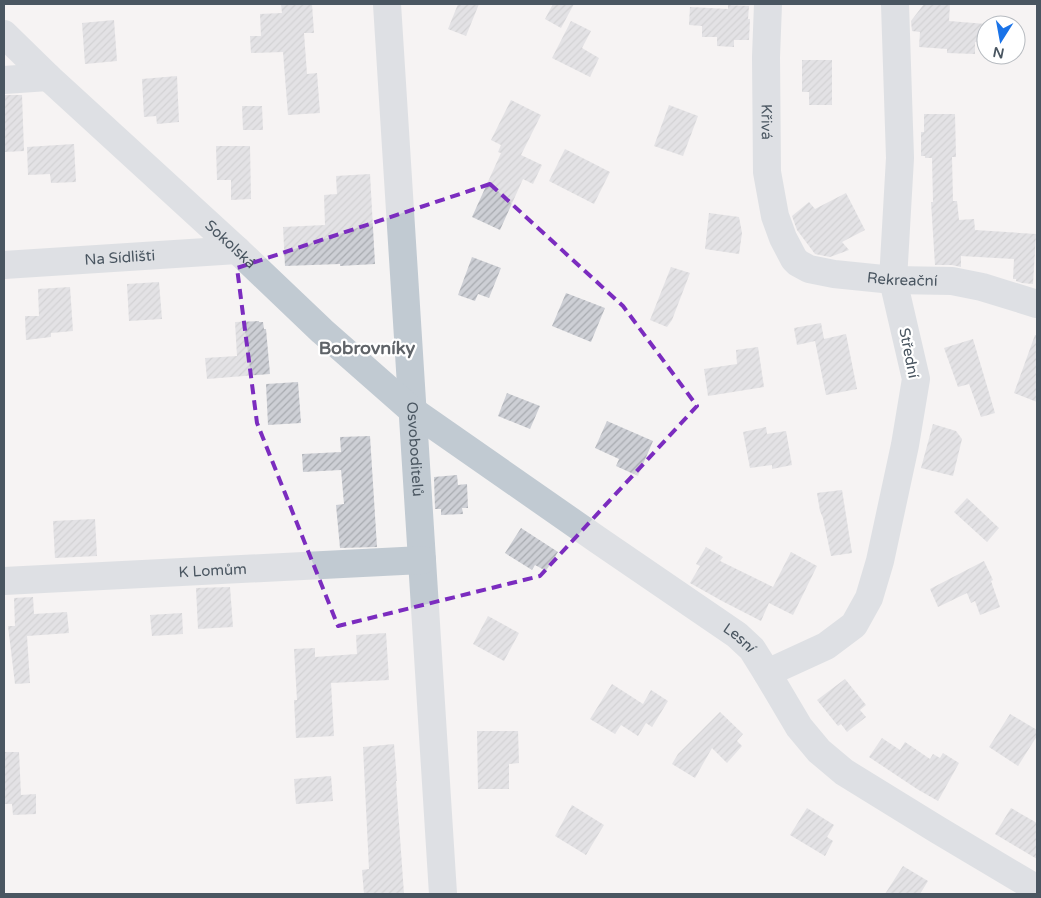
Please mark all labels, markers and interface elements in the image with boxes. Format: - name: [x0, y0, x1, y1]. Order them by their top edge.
- north arrow: [976, 15, 1026, 65]
- text: N: [991, 43, 1006, 62]
- street label: Křivá: [757, 104, 776, 140]
- street label: Sokolská: [201, 216, 260, 272]
- street label: Na Sídlišti: [84, 246, 156, 269]
- street label: Rekreační: [866, 268, 938, 290]
- street label: Střední: [895, 326, 923, 380]
- district label: Bobrovníky: [319, 337, 416, 359]
- street label: Osvoboditelů: [403, 401, 427, 497]
- street label: K Lomům: [178, 560, 247, 581]
- street label: Lesní: [720, 619, 761, 656]

